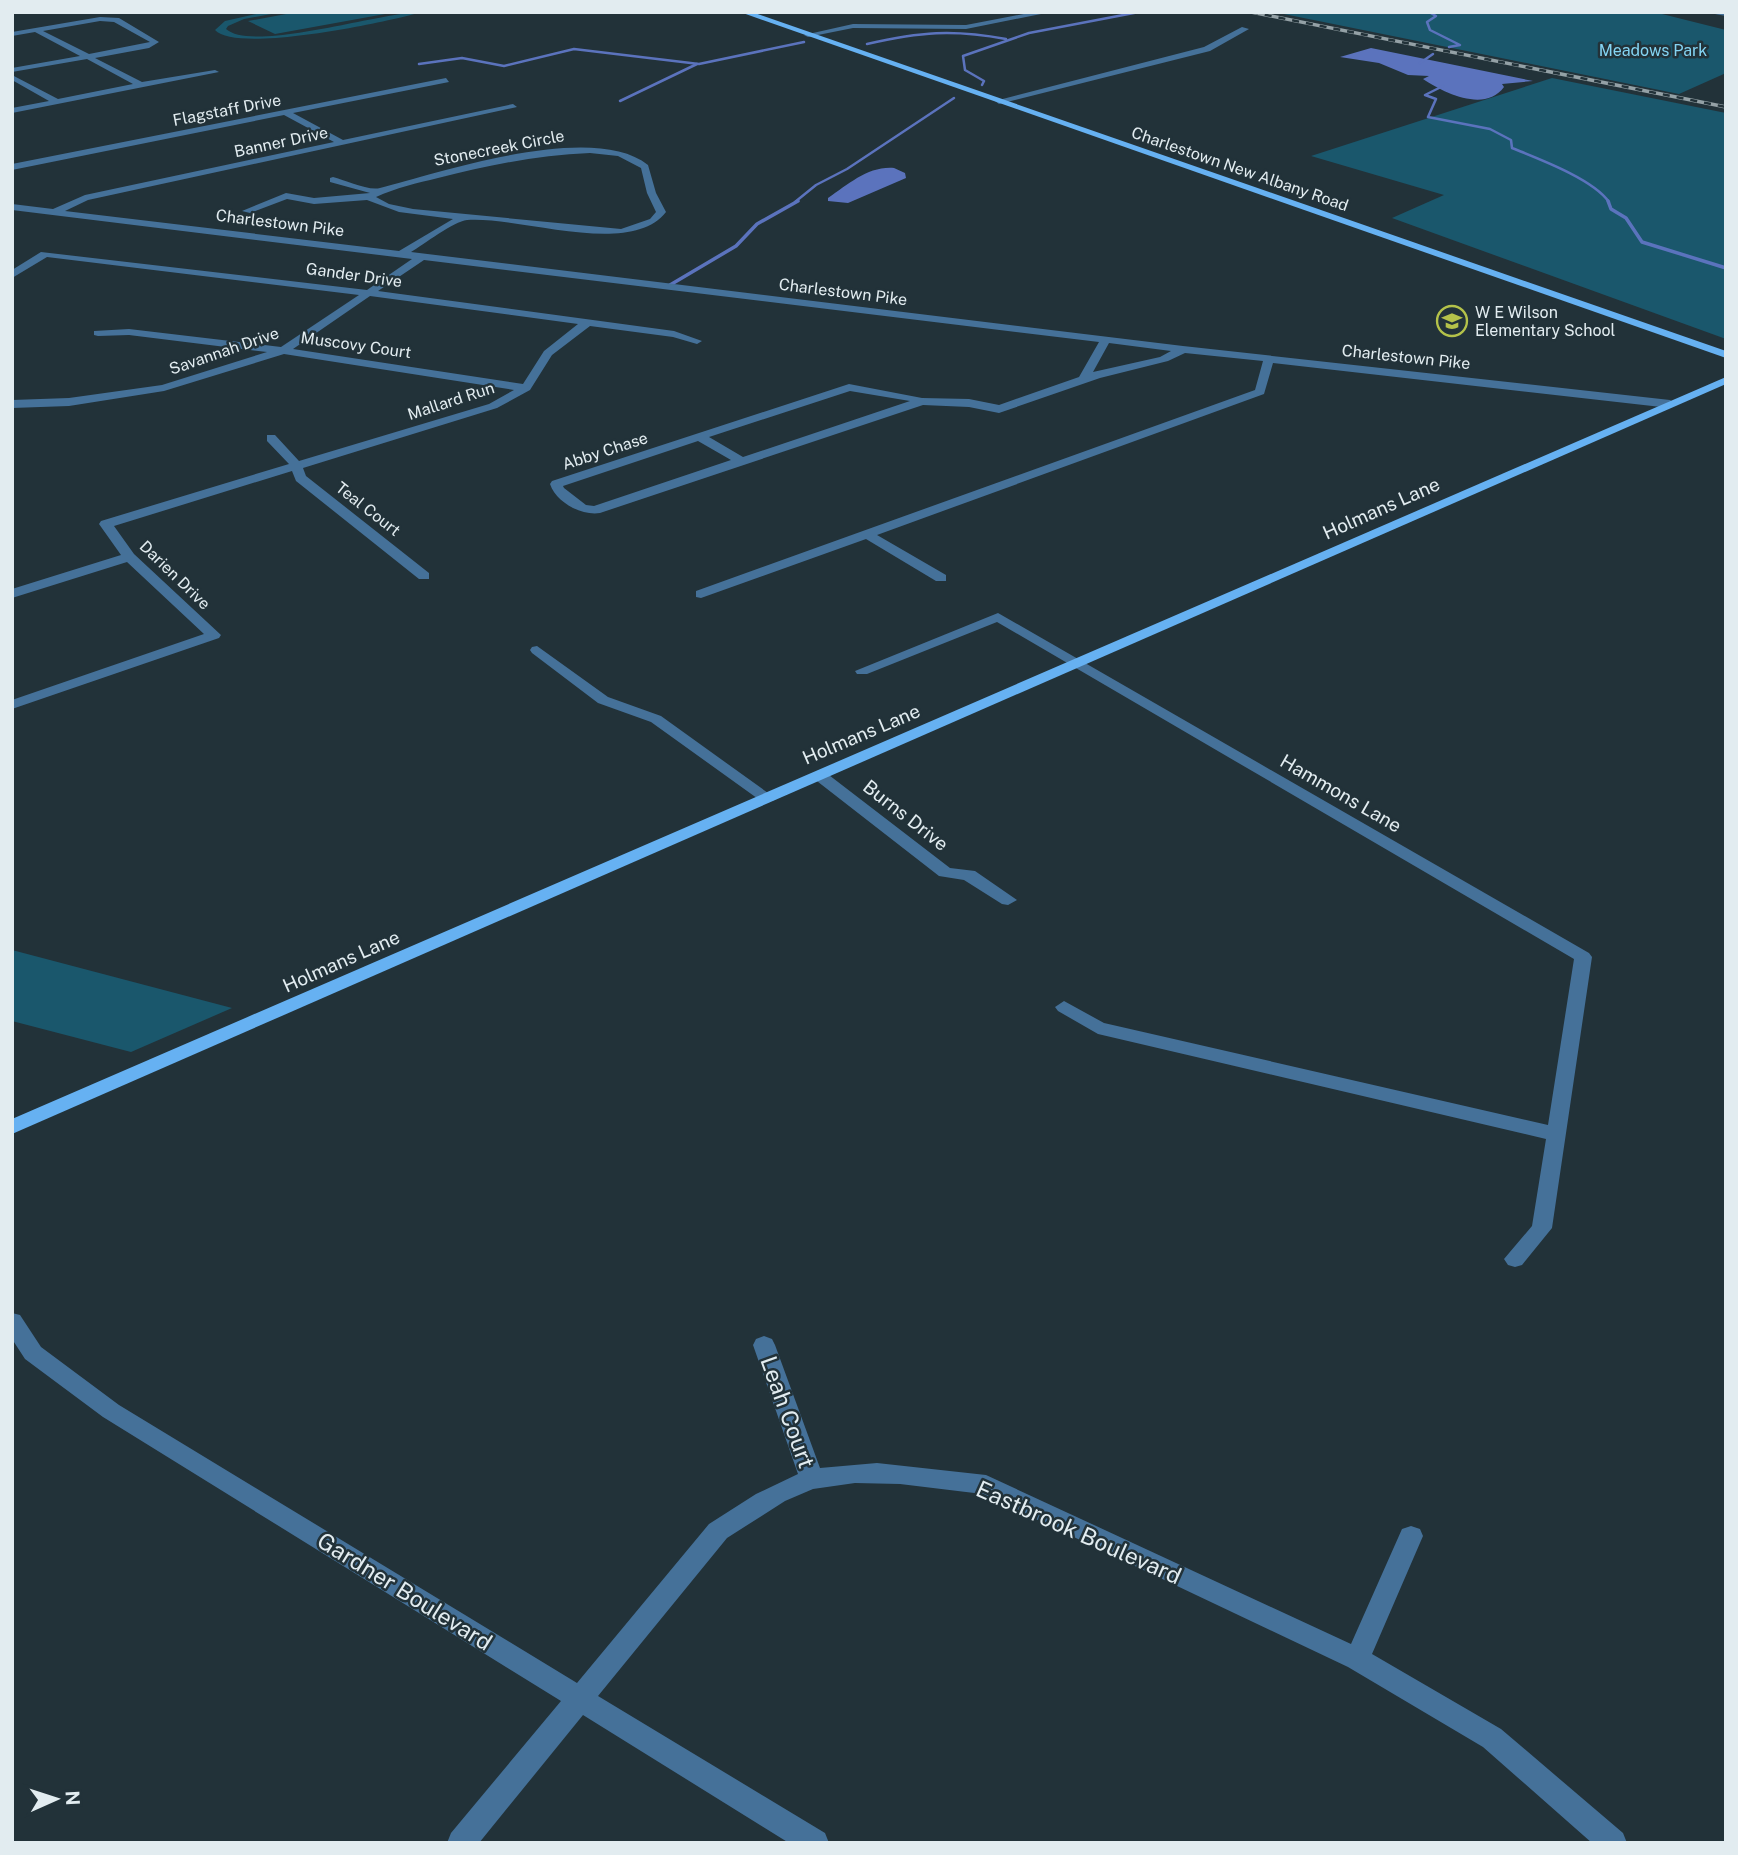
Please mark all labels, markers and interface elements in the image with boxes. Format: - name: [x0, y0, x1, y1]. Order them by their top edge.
- park label: Meadows Park: [1599, 41, 1707, 60]
- street label: Flagstaff Drive: [171, 90, 283, 130]
- street label: Banner Drive: [232, 123, 330, 161]
- street label: Charlestown New Albany Road: [1129, 123, 1351, 215]
- street label: Stonecreek Circle: [432, 126, 566, 170]
- street label: Charlestown Pike: [215, 206, 345, 240]
- street label: Gander Drive: [305, 259, 403, 291]
- street label: Charlestown Pike: [778, 275, 908, 309]
- place label: W E Wilson Elementary School: [1475, 303, 1616, 340]
- school or university icon: W E Wilson Elementary School: [1435, 304, 1469, 338]
- street label: Savannah Drive: [167, 323, 281, 379]
- street label: Muscovy Court: [300, 328, 412, 362]
- street label: Charlestown Pike: [1341, 341, 1471, 373]
- street label: Mallard Run: [405, 378, 497, 424]
- street label: Abby Chase: [560, 428, 650, 474]
- street label: Holmans Lane: [1319, 472, 1443, 544]
- street label: Teal Court: [332, 478, 404, 540]
- street label: Darien Drive: [136, 537, 214, 613]
- street label: Holmans Lane: [799, 699, 923, 769]
- street label: Hammons Lane: [1276, 749, 1406, 837]
- street label: Burns Drive: [859, 775, 953, 855]
- street label: Holmans Lane: [279, 925, 403, 997]
- street label: Leah Court: [755, 1352, 821, 1472]
- street label: Eastbrook Boulevard: [972, 1475, 1186, 1589]
- street label: Gardner Boulevard: [313, 1526, 497, 1656]
- north arrow: [21, 1764, 91, 1834]
- text: N: [62, 1790, 84, 1806]

